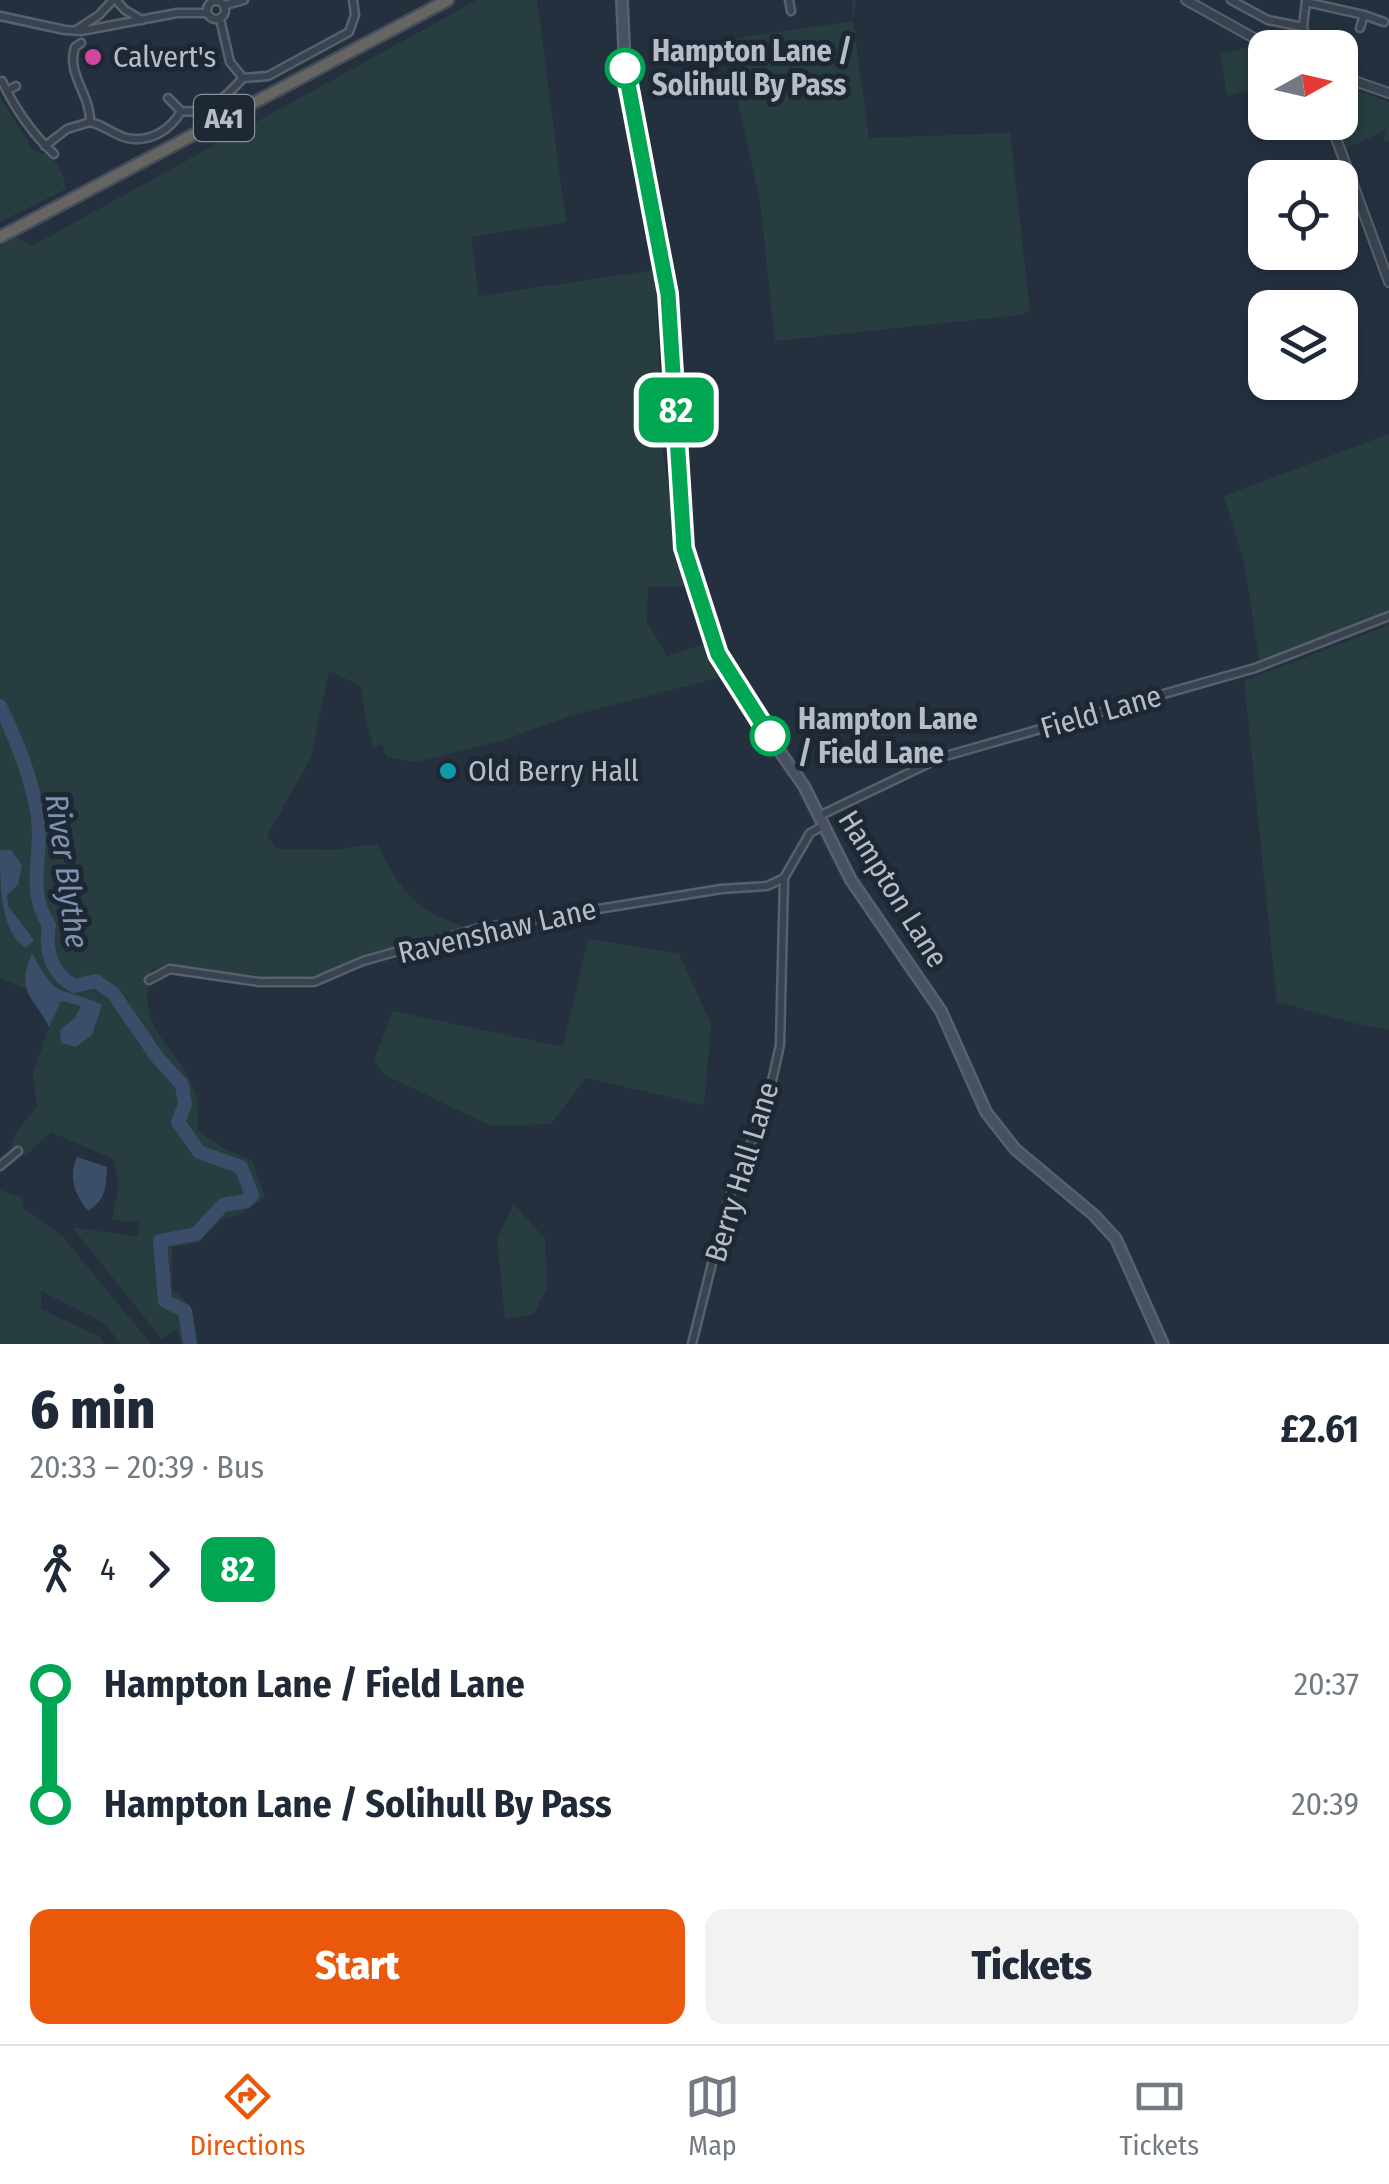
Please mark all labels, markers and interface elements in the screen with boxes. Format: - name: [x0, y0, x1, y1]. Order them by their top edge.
- north arrow: [1248, 30, 1358, 140]
- map controls: [1248, 30, 1358, 400]
- place label: Hampton Lane / Solihull By Pass: [652, 33, 852, 103]
- place label: Calvert's: [113, 39, 216, 75]
- marker: Calvert's: [82, 46, 104, 68]
- marker: Hampton Lane / Solihull By Pass: [606, 49, 644, 87]
- road number: A41: [194, 95, 254, 141]
- button: locate: [1248, 160, 1358, 270]
- button: layers: [1248, 290, 1358, 400]
- line badge: 82: [631, 378, 721, 442]
- text: 82: [659, 389, 693, 431]
- street label: Field Lane: [1037, 678, 1165, 746]
- place label: Hampton Lane / Field Lane: [798, 701, 978, 771]
- marker: Hampton Lane / Field Lane: [751, 717, 789, 755]
- place label: Old Berry Hall: [468, 753, 639, 789]
- marker: Old Berry Hall: [437, 760, 459, 782]
- water label: River Blythe: [37, 791, 97, 951]
- street label: Hampton Lane: [830, 804, 956, 974]
- street label: Ravenshaw Lane: [394, 891, 600, 971]
- street label: Berry Hall Lane: [698, 1078, 786, 1266]
- text: 6 min: [30, 1377, 155, 1443]
- text: £2.61: [1280, 1406, 1359, 1452]
- text: 20:33 – 20:39 · Bus: [30, 1448, 264, 1486]
- icon: walk: [30, 1542, 85, 1597]
- icon: forward: [131, 1542, 186, 1597]
- text: 82: [221, 1548, 255, 1590]
- text: 4: [100, 1550, 116, 1588]
- text: Hampton Lane / Field Lane: [104, 1661, 525, 1707]
- text: 20:37: [1294, 1665, 1359, 1703]
- text: Hampton Lane / Solihull By Pass: [104, 1781, 612, 1827]
- text: 20:39: [1292, 1785, 1359, 1823]
- button: Start: [30, 1909, 685, 2024]
- button: Tickets: [705, 1909, 1359, 2024]
- tab: Directions: [190, 2069, 306, 2162]
- tab: Map: [685, 2069, 740, 2162]
- tab: Tickets: [1119, 2069, 1199, 2162]

